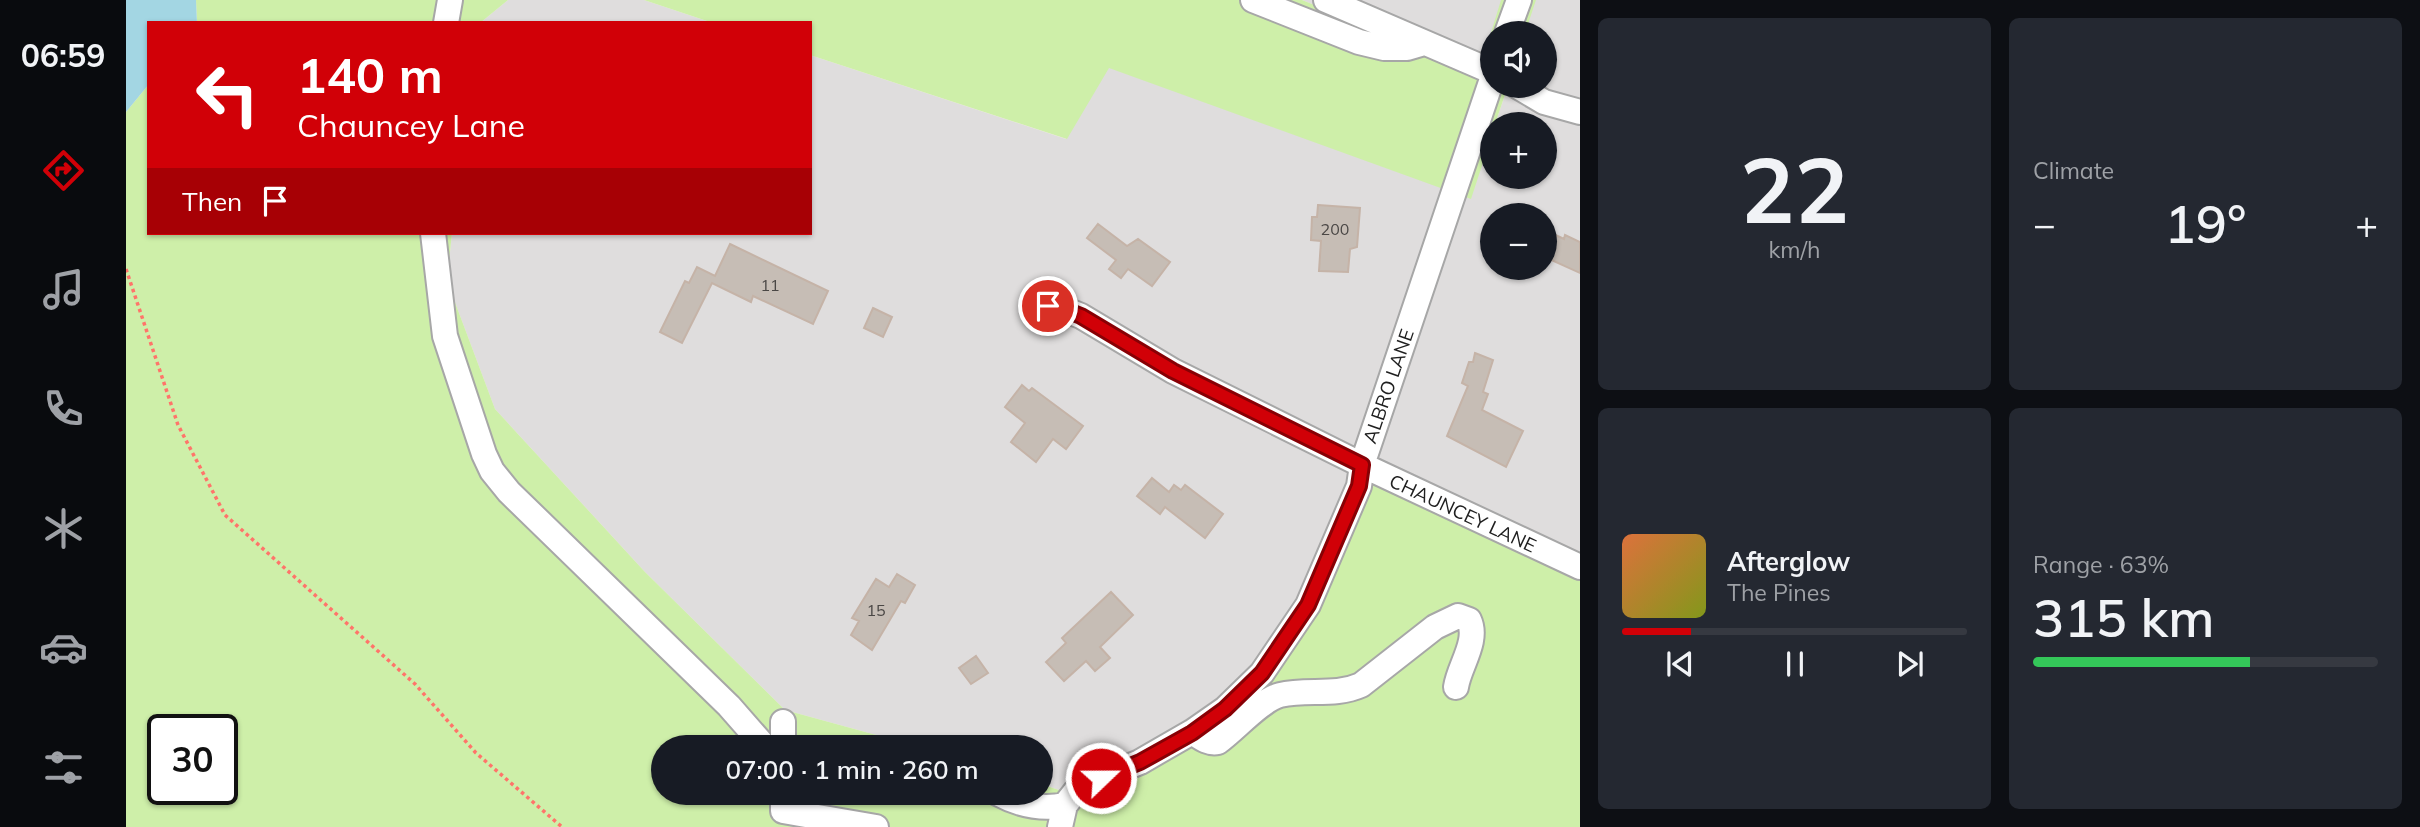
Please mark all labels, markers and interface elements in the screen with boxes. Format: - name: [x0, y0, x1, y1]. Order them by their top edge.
- map controls: [1480, 21, 1557, 280]
- button: sound: [1480, 21, 1557, 98]
- text: 06:59: [21, 35, 105, 75]
- text: 140 m: [297, 44, 443, 105]
- icon: left: [182, 49, 273, 140]
- text: Chauncey Lane: [297, 105, 525, 145]
- button: +: [1480, 112, 1557, 189]
- text: 22: [1740, 132, 1849, 246]
- icon: directions: [39, 146, 88, 195]
- text: Climate: [2033, 156, 2114, 185]
- icon: arrive: [256, 182, 294, 220]
- text: Then: [182, 185, 242, 218]
- text: 19°: [2165, 191, 2246, 256]
- text: −: [2033, 200, 2056, 248]
- text: +: [2355, 200, 2378, 248]
- button: −: [1480, 203, 1557, 280]
- house number: 200: [1321, 219, 1349, 239]
- text: km/h: [1768, 235, 1821, 264]
- icon: music: [39, 265, 88, 314]
- house number: 11: [760, 275, 780, 295]
- pin: [1018, 276, 1078, 336]
- icon: arrive: [1029, 287, 1067, 325]
- street label: ALBRO LANE: [1357, 326, 1419, 446]
- icon: phone: [39, 384, 88, 433]
- street label: CHAUNCEY LANE: [1386, 468, 1540, 558]
- icon: climate: [39, 504, 88, 553]
- text: Afterglow: [1727, 545, 1850, 578]
- text: Range · 63%: [2033, 550, 2169, 579]
- text: The Pines: [1727, 578, 1831, 607]
- text: 315 km: [2033, 585, 2214, 650]
- house number: 15: [866, 600, 886, 620]
- icon: car: [39, 623, 88, 672]
- icon: previous: [1661, 645, 1699, 683]
- icon: pause: [1776, 645, 1814, 683]
- icon: next: [1891, 645, 1929, 683]
- speed limit sign: 30: [147, 714, 238, 805]
- position arrow: [1064, 741, 1138, 815]
- icon: filters: [39, 743, 88, 792]
- text: 07:00 · 1 min · 260 m: [725, 753, 979, 786]

